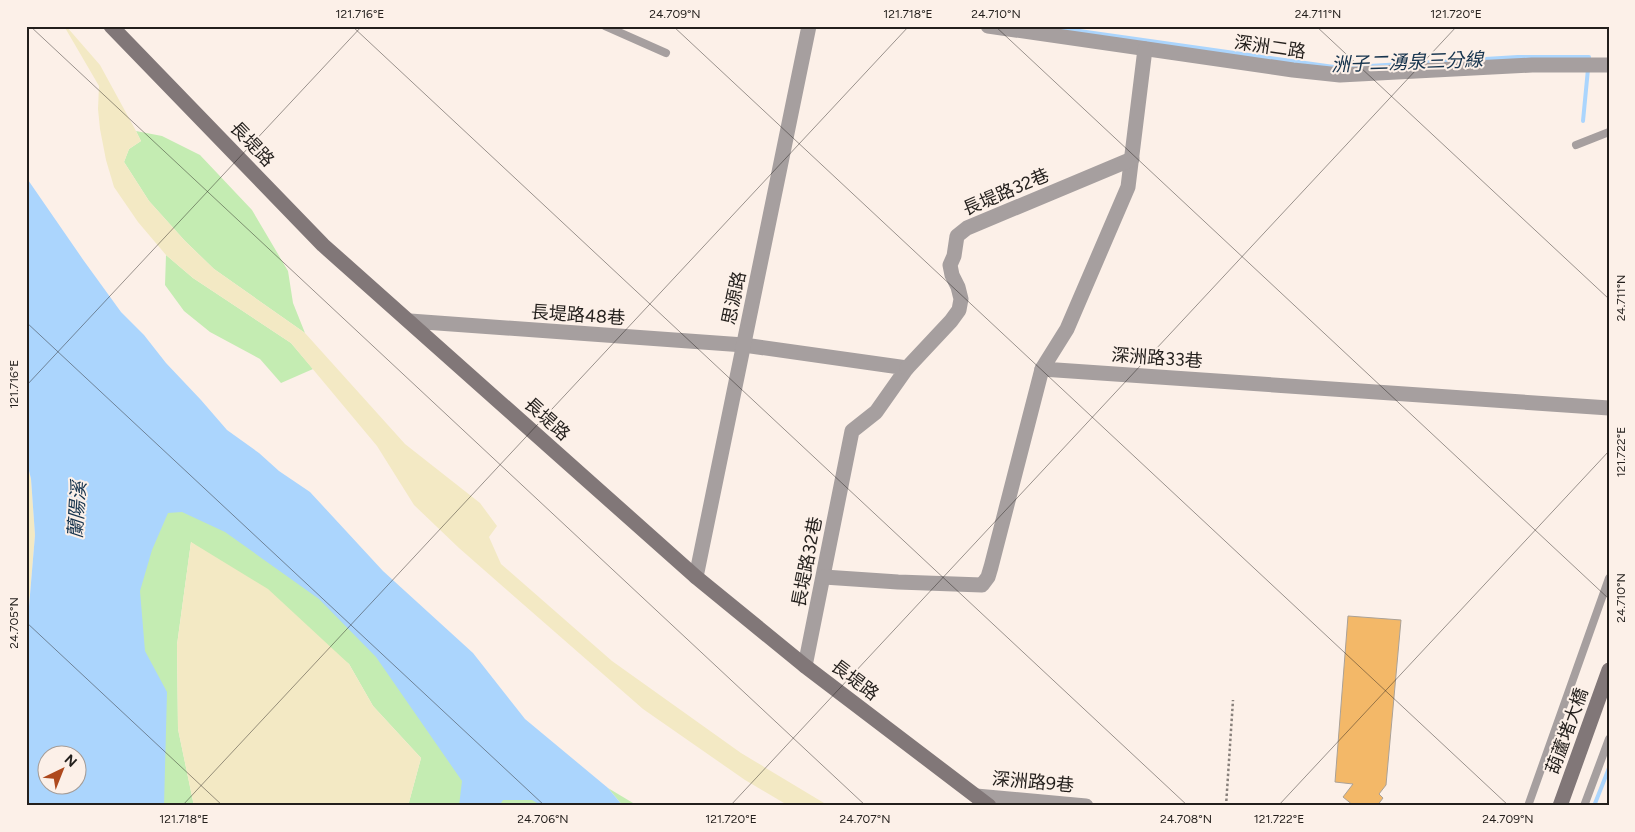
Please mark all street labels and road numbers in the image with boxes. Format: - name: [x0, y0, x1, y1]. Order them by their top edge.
- street label: 深洲二路: [1233, 31, 1307, 63]
- street label: 長堤路: [225, 117, 279, 171]
- street label: 長堤路32巷: [959, 164, 1053, 220]
- street label: 思源路: [718, 269, 750, 327]
- street label: 長堤路48巷: [530, 301, 626, 329]
- street label: 深洲路33巷: [1111, 344, 1203, 372]
- street label: 長堤路: [520, 393, 574, 445]
- street label: 長堤路32巷: [787, 515, 827, 609]
- street label: 長堤路: [827, 655, 883, 705]
- street label: 葫蘆堵大橋: [1541, 685, 1593, 777]
- street label: 深洲路9巷: [991, 767, 1075, 797]

